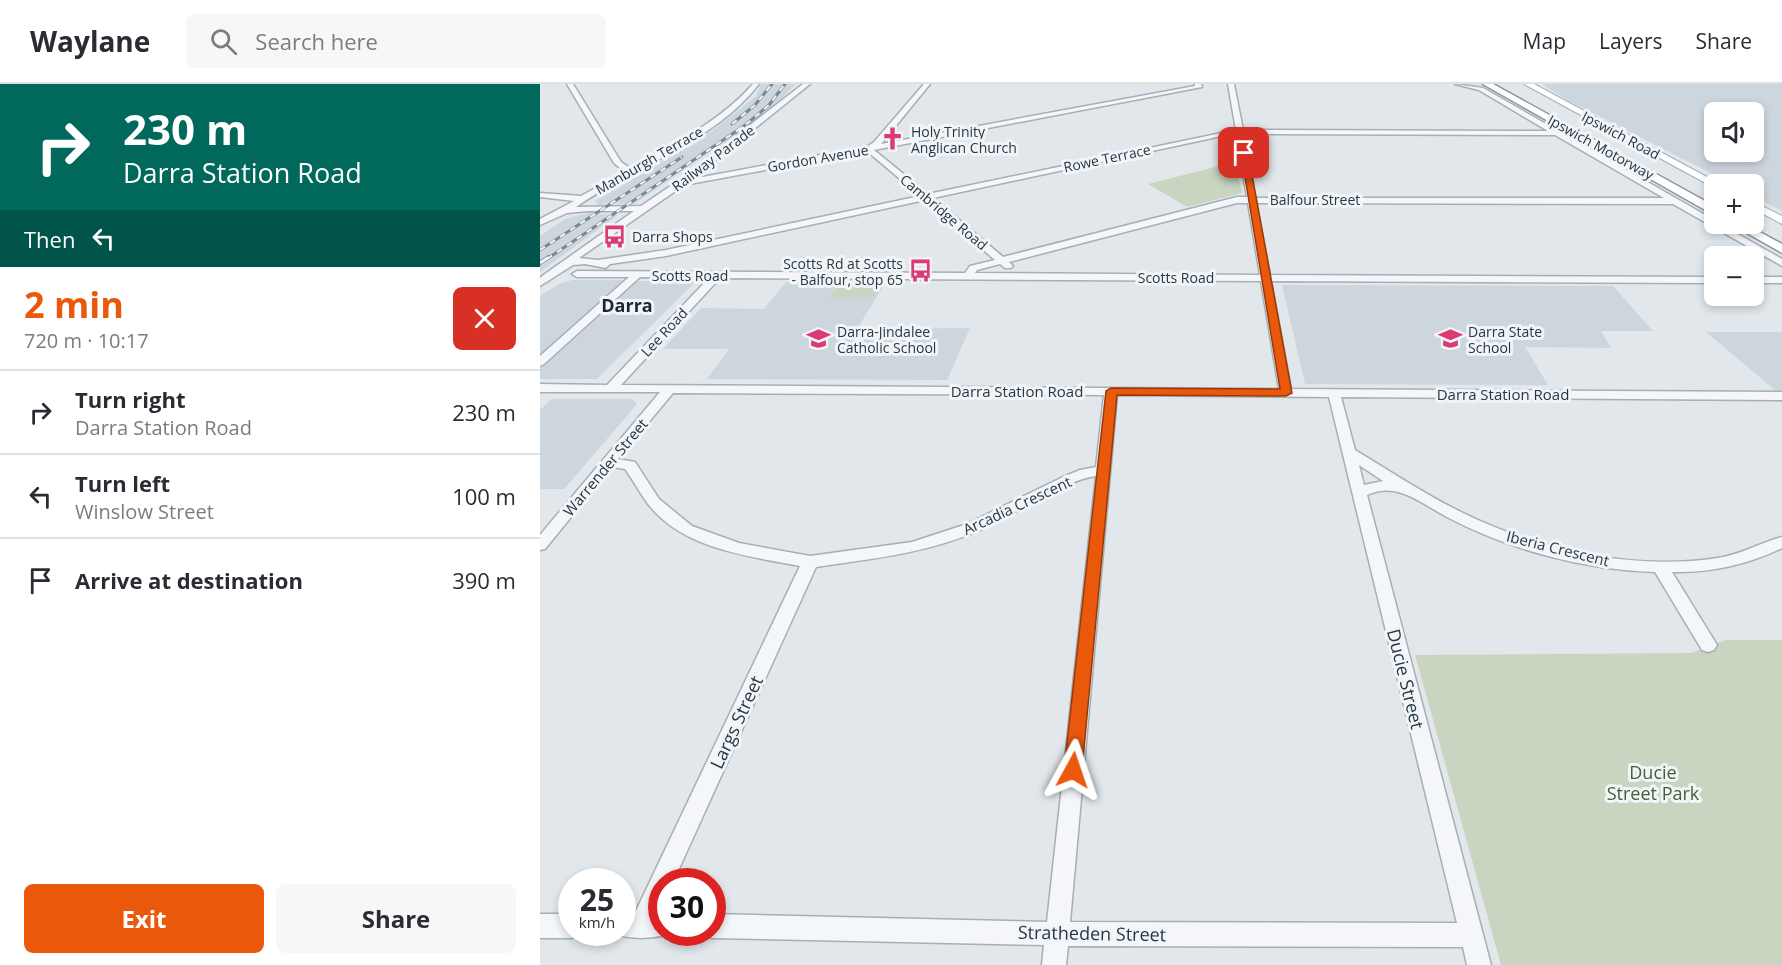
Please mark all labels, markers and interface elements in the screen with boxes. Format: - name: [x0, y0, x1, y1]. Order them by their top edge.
- search box: [186, 14, 606, 68]
- text: Waylane: [30, 22, 150, 60]
- icon: search: [207, 25, 240, 58]
- text: Search here: [255, 26, 378, 56]
- text: Map: [1523, 27, 1566, 55]
- text: Layers: [1599, 27, 1663, 55]
- text: Share: [1696, 27, 1752, 55]
- text: 230 m: [123, 100, 247, 157]
- map controls: [1704, 102, 1764, 306]
- button: sound: [1704, 102, 1764, 162]
- street label: Ipswich Road: [1579, 106, 1663, 164]
- icon: right: [24, 108, 102, 186]
- street label: Ipswich Motorway: [1545, 110, 1658, 184]
- street label: Manburgh Terrace: [592, 121, 706, 198]
- street label: Railway Parade: [668, 121, 758, 195]
- place label: Holy Trinity Anglican Church: [911, 122, 1017, 157]
- church icon: Holy Trinity Anglican Church: [880, 126, 906, 152]
- pin: [1218, 127, 1269, 178]
- icon: arrive: [1227, 136, 1260, 169]
- street label: Rowe Terrace: [1062, 139, 1153, 177]
- street label: Gordon Avenue: [766, 140, 870, 176]
- text: Darra Station Road: [123, 154, 362, 191]
- street label: Cambridge Road: [896, 170, 992, 254]
- button: +: [1704, 174, 1764, 234]
- street label: Balfour Street: [1270, 190, 1360, 209]
- icon: left: [87, 222, 120, 255]
- bus stop icon: Darra Shops: [601, 223, 627, 249]
- text: Then: [24, 224, 75, 254]
- place label: Darra Shops: [632, 227, 713, 246]
- button: −: [1704, 246, 1764, 306]
- place label: Scotts Rd at Scotts - Balfour, stop 65: [783, 254, 903, 289]
- bus stop icon: Scotts Rd at Scotts - Balfour, stop 65: [908, 258, 934, 284]
- street label: Scotts Road: [652, 266, 728, 285]
- street label: Scotts Road: [1138, 268, 1214, 287]
- text: 2 min: [24, 280, 124, 329]
- button: close: [453, 287, 516, 350]
- district label: Darra: [601, 293, 653, 317]
- street label: Lee Road: [637, 304, 691, 360]
- place label: Darra-Jindalee Catholic School: [837, 322, 936, 357]
- place label: Darra State School: [1468, 322, 1542, 357]
- school or university icon: Darra-Jindalee Catholic School: [806, 326, 832, 352]
- school or university icon: Darra State School: [1437, 326, 1463, 352]
- text: 720 m · 10:17: [24, 327, 149, 354]
- street label: Darra Station Road: [951, 381, 1083, 401]
- text: Turn right: [75, 384, 186, 414]
- street label: Darra Station Road: [1437, 384, 1569, 404]
- icon: right: [24, 396, 57, 429]
- text: 230 m: [452, 397, 516, 427]
- text: Darra Station Road: [75, 414, 252, 441]
- street label: Warrender Street: [558, 414, 652, 520]
- text: Turn left: [75, 468, 170, 498]
- street label: Arcadia Crescent: [959, 471, 1075, 539]
- icon: left: [24, 480, 57, 513]
- text: 100 m: [452, 481, 516, 511]
- text: Winslow Street: [75, 498, 214, 525]
- street label: Iberia Crescent: [1505, 526, 1611, 570]
- icon: arrive: [24, 564, 57, 597]
- text: Arrive at destination: [75, 565, 303, 595]
- text: 390 m: [452, 565, 516, 595]
- street label: Ducie Street: [1382, 626, 1430, 732]
- street label: Largs Street: [704, 672, 768, 772]
- position arrow: [1041, 738, 1105, 802]
- park label: Ducie Street Park: [1607, 760, 1700, 805]
- speed limit sign: 30: [648, 868, 726, 946]
- text: 25: [580, 879, 614, 920]
- button: Exit: [24, 884, 264, 953]
- button: Share: [276, 884, 516, 953]
- text: km/h: [579, 912, 615, 932]
- street label: Stratheden Street: [1018, 920, 1166, 946]

